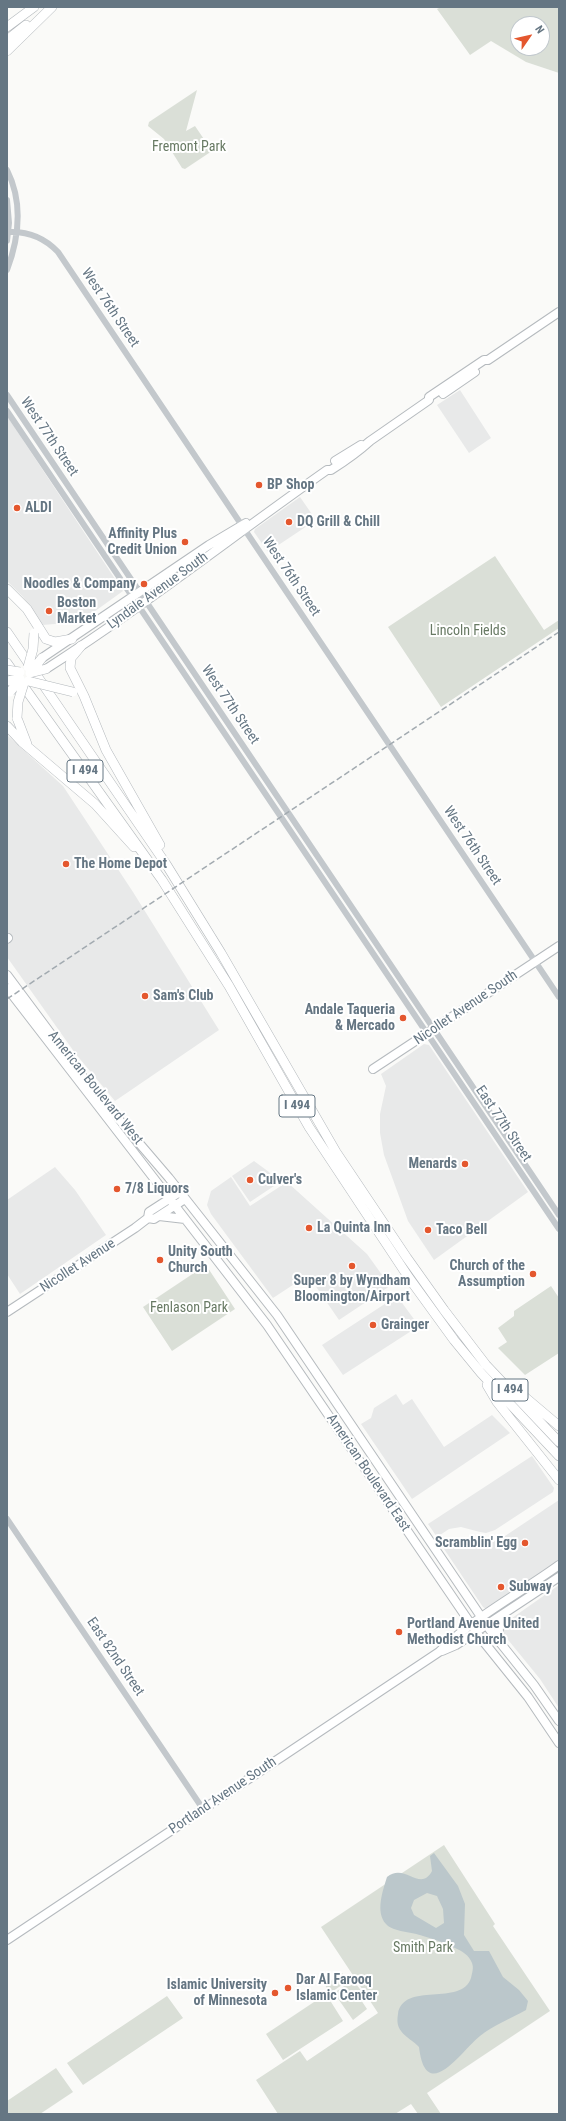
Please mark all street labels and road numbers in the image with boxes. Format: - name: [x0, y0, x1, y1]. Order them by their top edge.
- street label: West 76th Street: [77, 265, 143, 351]
- street label: West 77th Street: [16, 394, 82, 480]
- street label: West 76th Street: [258, 534, 324, 620]
- street label: Lyndale Avenue South: [104, 549, 212, 633]
- street label: West 77th Street: [197, 662, 263, 748]
- road number: I 494: [67, 760, 103, 782]
- street label: West 76th Street: [439, 803, 505, 889]
- street label: Nicollet Avenue South: [411, 967, 521, 1049]
- street label: American Boulevard West: [44, 1028, 146, 1148]
- street label: East 77th Street: [471, 1083, 535, 1165]
- road number: I 494: [279, 1095, 315, 1117]
- street label: Nicollet Avenue: [37, 1236, 119, 1296]
- road number: I 494: [492, 1379, 528, 1401]
- street label: American Boulevard East: [322, 1411, 414, 1535]
- street label: East 82nd Street: [83, 1615, 147, 1699]
- street label: Portland Avenue South: [166, 1754, 280, 1838]

